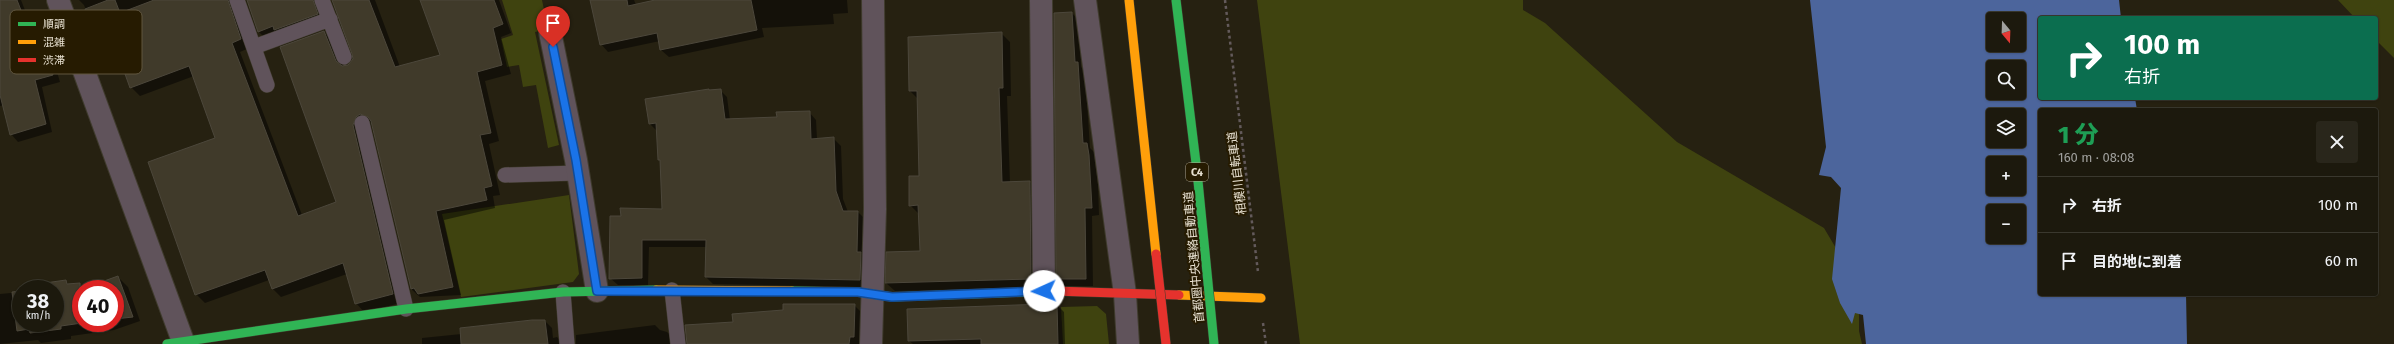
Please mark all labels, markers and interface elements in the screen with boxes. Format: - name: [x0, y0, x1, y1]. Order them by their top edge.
- pin: [536, 6, 570, 47]
- legend: [10, 10, 142, 74]
- icon: arrive: [542, 12, 564, 34]
- north arrow: [1986, 12, 2026, 52]
- map controls: [1986, 12, 2026, 244]
- text: 順調: [43, 18, 65, 31]
- text: 100 m: [2124, 28, 2200, 61]
- icon: right: [2058, 32, 2110, 84]
- text: 混雑: [43, 36, 65, 49]
- text: 渋滞: [43, 54, 65, 67]
- button: search: [1986, 60, 2026, 100]
- text: 右折: [2124, 66, 2160, 88]
- button: layers: [1986, 108, 2026, 148]
- text: 1 分: [2058, 121, 2099, 149]
- button: close: [2316, 121, 2358, 163]
- street label: 相模川自転車道: [1225, 130, 1249, 216]
- text: 160 m · 08:08: [2058, 150, 2134, 165]
- button: +: [1986, 156, 2026, 196]
- road number: C4: [1186, 163, 1208, 181]
- street label: 首都圏中央連絡自動車道: [1181, 191, 1207, 323]
- icon: right: [2058, 194, 2080, 216]
- text: 100 m: [2318, 196, 2358, 214]
- text: 右折: [2092, 197, 2122, 215]
- button: −: [1986, 204, 2026, 244]
- icon: arrive: [2058, 250, 2080, 272]
- text: 60 m: [2325, 252, 2358, 270]
- text: 目的地に到着: [2092, 253, 2182, 271]
- position arrow: [1023, 270, 1065, 312]
- speed limit sign: 40: [72, 280, 124, 332]
- text: 38: [27, 289, 49, 313]
- text: km/h: [26, 310, 50, 322]

